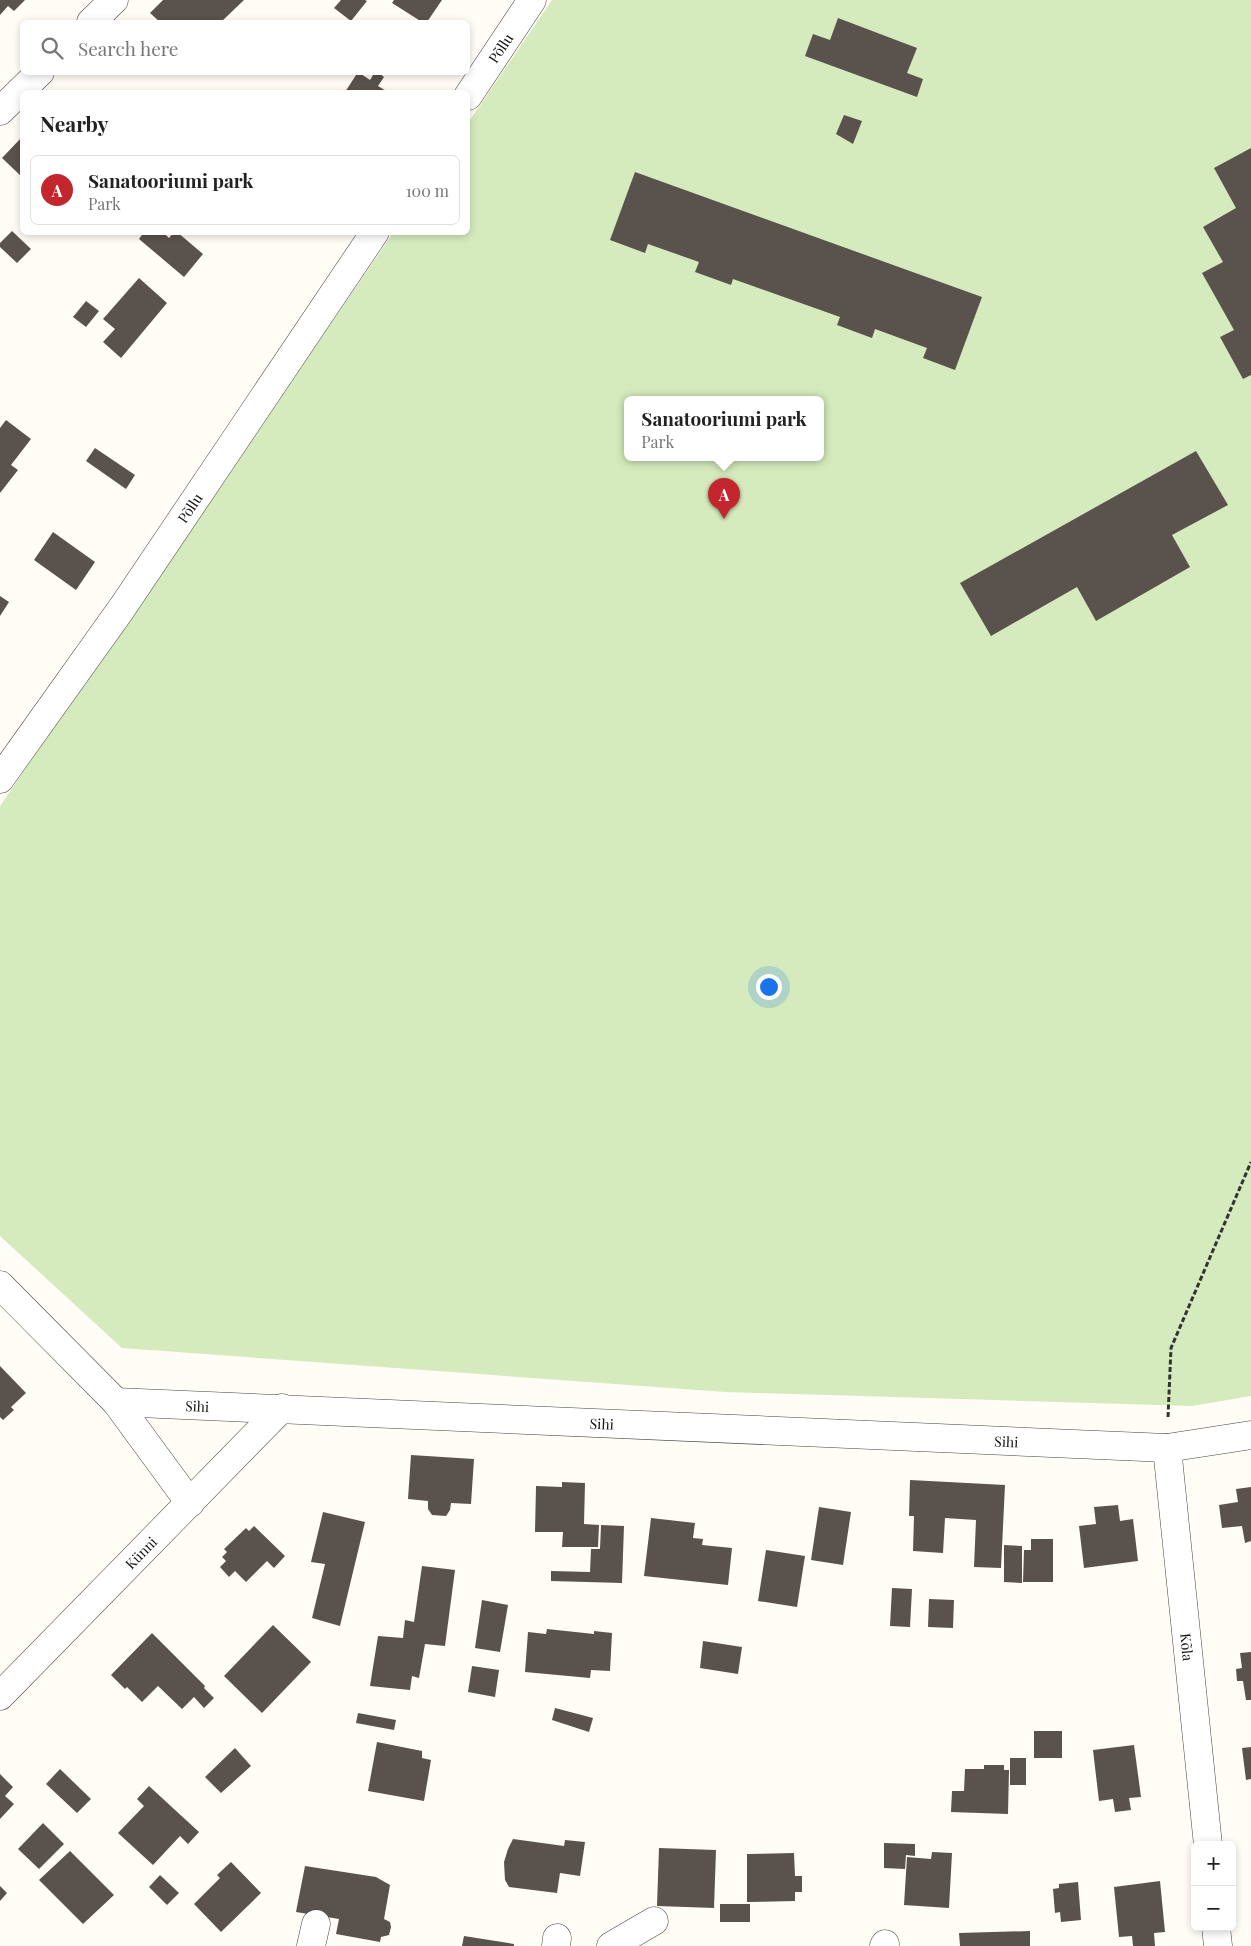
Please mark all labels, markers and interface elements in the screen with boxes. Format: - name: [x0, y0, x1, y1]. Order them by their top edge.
- search box: [20, 20, 470, 75]
- street label: Põllu: [483, 29, 517, 66]
- icon: search: [38, 34, 66, 62]
- text: Search here: [78, 35, 178, 61]
- text: Nearby: [40, 109, 109, 137]
- text: Sanatooriumi park: [88, 167, 253, 193]
- text: A: [52, 180, 62, 201]
- text: 100 m: [406, 180, 449, 201]
- text: Park: [88, 193, 121, 214]
- popup: [624, 396, 824, 461]
- text: Sanatooriumi park: [641, 405, 807, 431]
- text: Park: [641, 431, 674, 452]
- pin: A: [708, 478, 740, 519]
- street label: Põllu: [173, 489, 206, 526]
- your location: [756, 974, 782, 1000]
- street label: Sihi: [185, 1396, 210, 1416]
- street label: Sihi: [589, 1413, 614, 1433]
- street label: Sihi: [994, 1431, 1019, 1451]
- street label: Künni: [120, 1532, 161, 1573]
- street label: Kõla: [1177, 1632, 1198, 1662]
- map controls: [1191, 1841, 1236, 1931]
- button: +: [1191, 1841, 1236, 1886]
- button: −: [1191, 1886, 1236, 1931]

